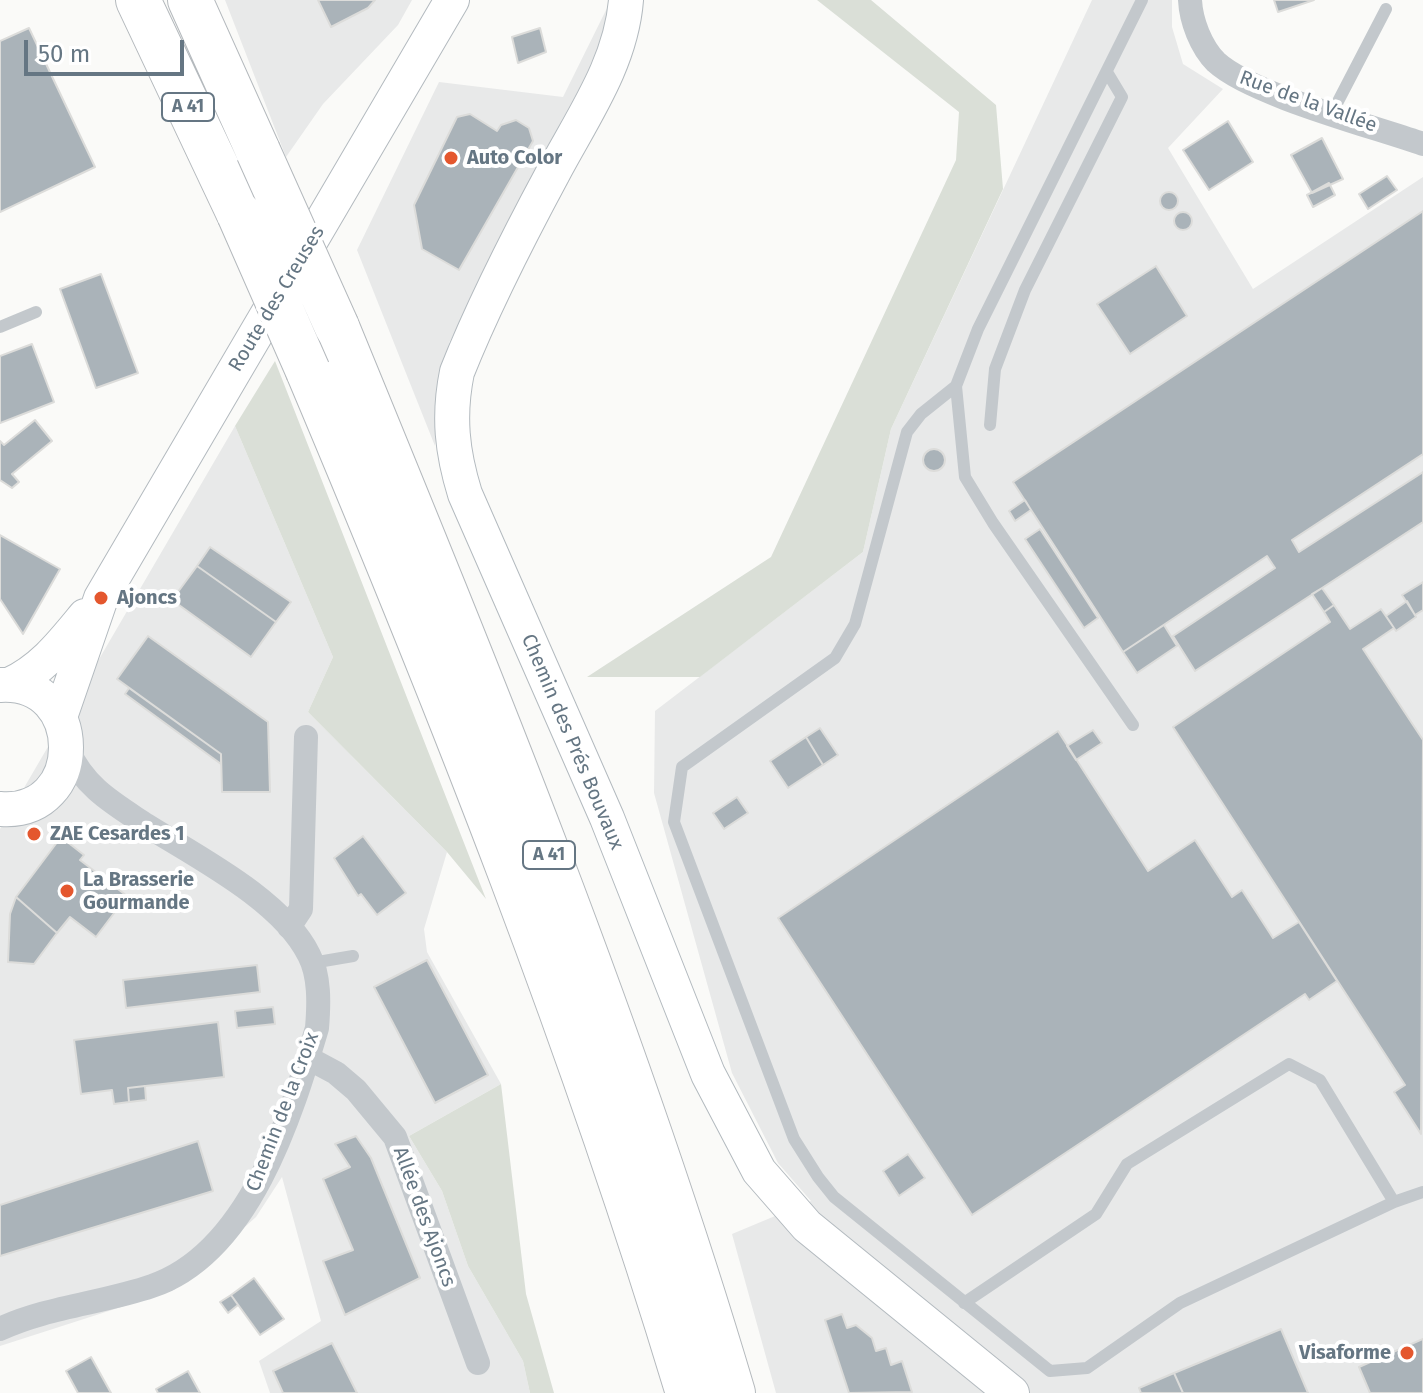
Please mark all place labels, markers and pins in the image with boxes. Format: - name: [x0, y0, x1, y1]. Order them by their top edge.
- place label: Auto Color: [467, 146, 562, 170]
- marker: Auto Color: [442, 149, 460, 167]
- place label: Ajoncs: [117, 586, 177, 610]
- marker: Ajoncs: [92, 589, 110, 607]
- place label: ZAE Cesardes 1: [50, 822, 185, 846]
- marker: ZAE Cesardes 1: [25, 825, 43, 843]
- place label: La Brasserie Gourmande: [83, 868, 194, 915]
- marker: La Brasserie Gourmande: [58, 882, 76, 900]
- place label: Visaforme: [1299, 1341, 1391, 1365]
- marker: Visaforme: [1398, 1344, 1416, 1362]

